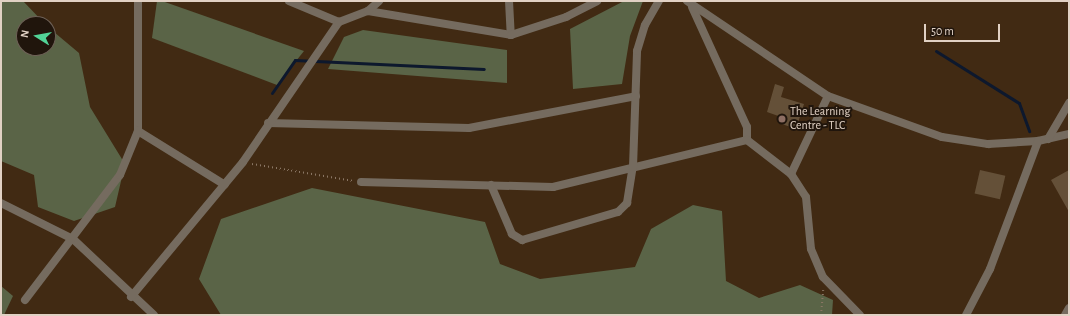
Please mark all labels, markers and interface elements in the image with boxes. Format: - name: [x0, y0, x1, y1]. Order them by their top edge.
- north arrow: [16, 16, 56, 56]
- scale bar: [926, 16, 1002, 42]
- text: 50 m: [931, 25, 954, 37]
- text: N: [19, 29, 31, 39]
- place label: The Learning Centre - TLC: [790, 105, 850, 133]
- marker: The Learning Centre - TLC: [777, 114, 787, 124]

